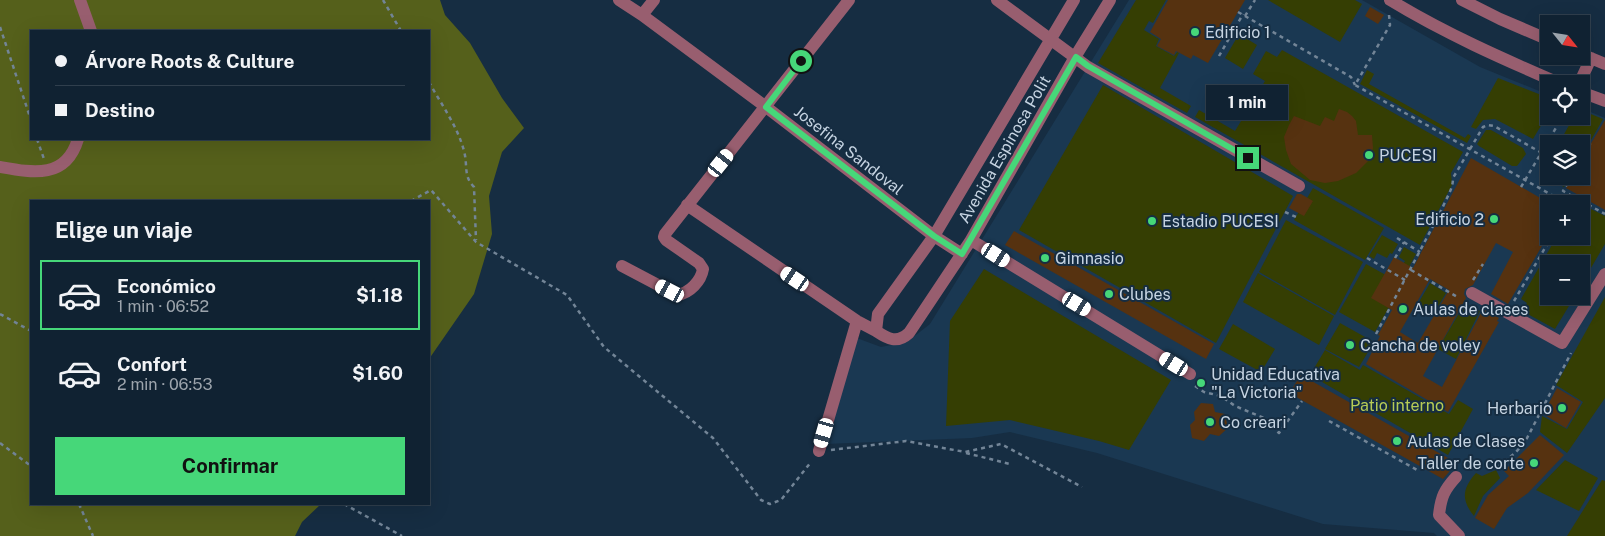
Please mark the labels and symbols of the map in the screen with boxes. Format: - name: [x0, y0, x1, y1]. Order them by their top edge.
- north arrow: [1540, 15, 1590, 65]
- place label: Edificio 1: [1205, 23, 1271, 42]
- marker: Edificio 1: [1189, 26, 1201, 38]
- route start: [790, 50, 812, 72]
- street label: Avenida Espinosa Polit: [954, 72, 1055, 227]
- callout: 1 min: [1207, 86, 1289, 120]
- street label: Josefina Sandoval: [790, 102, 907, 199]
- place label: PUCESI: [1379, 146, 1437, 165]
- car: [705, 147, 736, 179]
- route end: [1237, 147, 1259, 169]
- marker: PUCESI: [1363, 149, 1375, 161]
- place label: Edificio 2: [1415, 210, 1484, 229]
- place label: Estadio PUCESI: [1162, 212, 1279, 231]
- marker: Edificio 2: [1488, 213, 1500, 225]
- marker: Estadio PUCESI: [1146, 215, 1158, 227]
- car: [979, 241, 1012, 269]
- place label: Gimnasio: [1055, 249, 1124, 268]
- marker: Gimnasio: [1039, 252, 1051, 264]
- car: [778, 264, 811, 294]
- car: [653, 277, 686, 305]
- place label: Clubes: [1119, 285, 1171, 304]
- marker: Clubes: [1103, 288, 1115, 300]
- car: [1060, 290, 1093, 318]
- place label: Aulas de clases: [1413, 300, 1528, 319]
- marker: Aulas de clases: [1397, 303, 1409, 315]
- place label: Cancha de voley: [1360, 336, 1481, 355]
- marker: Cancha de voley: [1344, 339, 1356, 351]
- car: [1157, 350, 1190, 378]
- place label: Unidad Educativa "La Victoria": [1211, 365, 1340, 402]
- marker: Unidad Educativa "La Victoria": [1195, 377, 1207, 389]
- park label: Patio interno: [1350, 396, 1444, 415]
- place label: Herbario: [1487, 399, 1552, 418]
- marker: Herbario: [1556, 402, 1568, 414]
- place label: Co creari: [1220, 413, 1286, 432]
- marker: Co creari: [1204, 416, 1216, 428]
- car: [812, 417, 835, 449]
- place label: Aulas de Clases: [1407, 432, 1525, 451]
- marker: Aulas de Clases: [1391, 435, 1403, 447]
- place label: Taller de corte: [1418, 454, 1524, 473]
- marker: Taller de corte: [1528, 457, 1540, 469]

